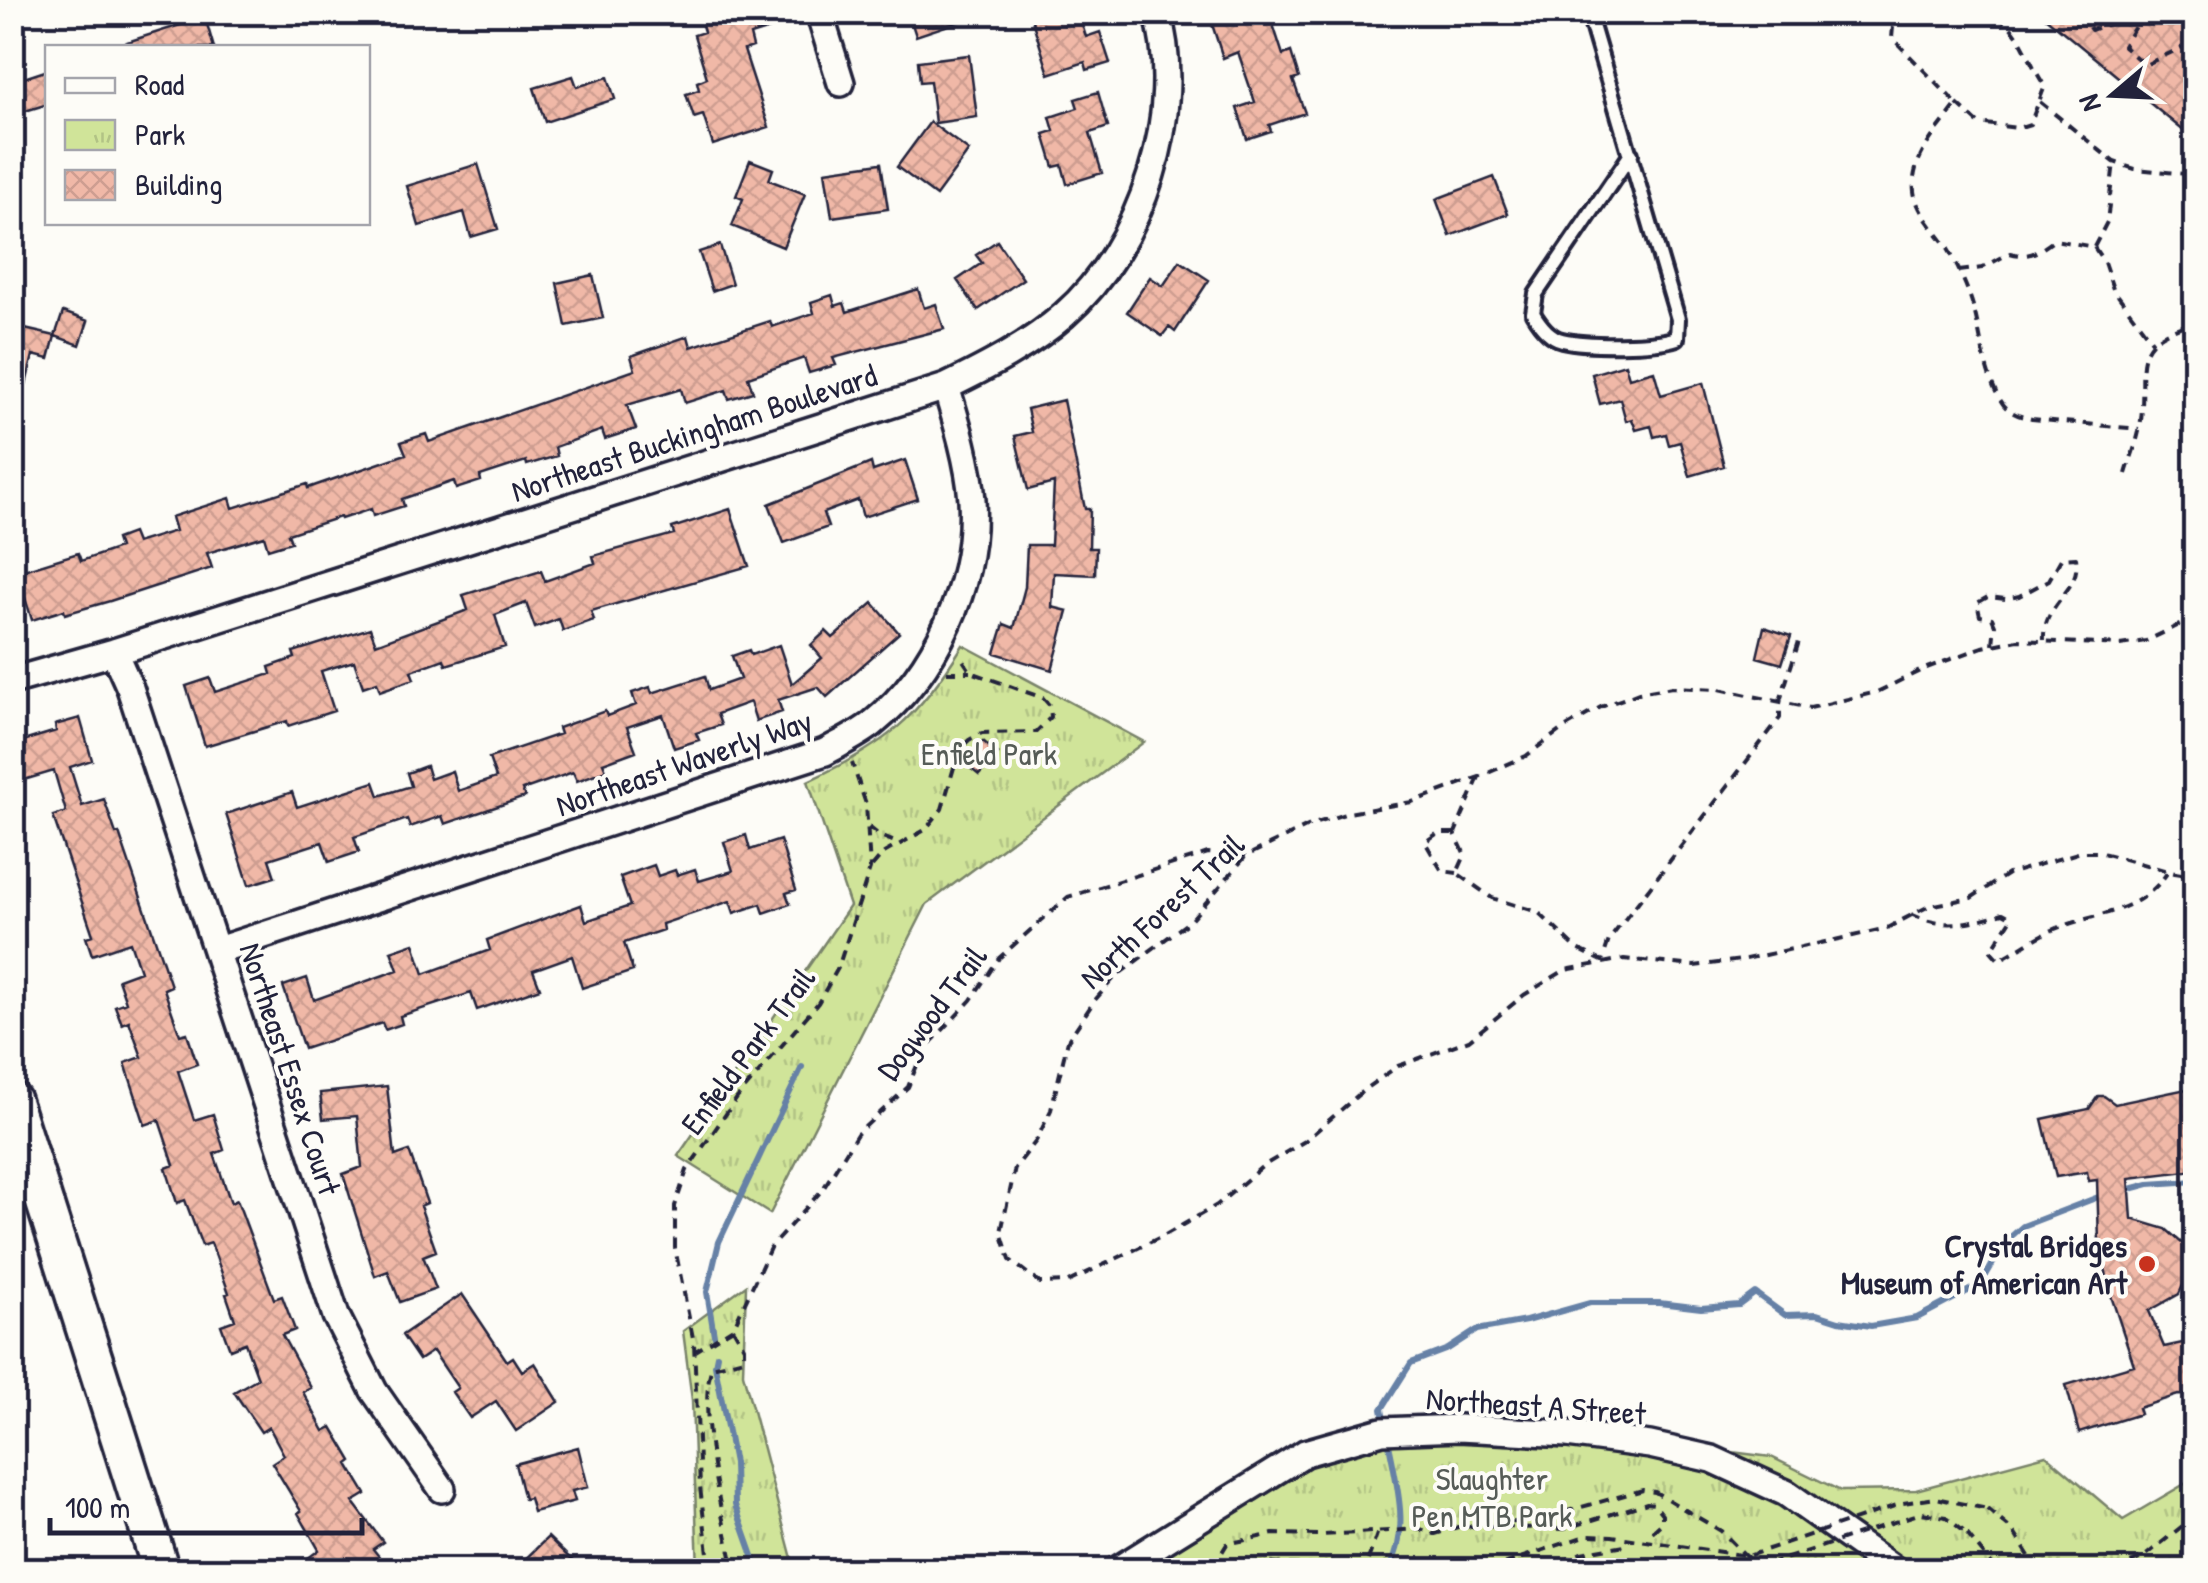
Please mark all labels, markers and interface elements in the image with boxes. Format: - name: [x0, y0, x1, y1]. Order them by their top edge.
- legend: [45, 45, 370, 225]
- north arrow: [2063, 45, 2163, 145]
- text: Road: [135, 64, 184, 104]
- text: N: [2069, 90, 2110, 116]
- text: Park: [135, 114, 185, 154]
- text: Building: [135, 164, 222, 204]
- street label: Northeast Buckingham Boulevard: [506, 353, 882, 512]
- street label: Northeast Waverly Way: [550, 699, 818, 826]
- park label: Enfield Park: [921, 732, 1057, 775]
- street label: North Forest Trail: [1070, 823, 1254, 998]
- street label: Dogwood Trail: [867, 936, 997, 1089]
- street label: Northeast Essex Court: [229, 937, 352, 1201]
- street label: Enfield Park Trail: [671, 958, 825, 1143]
- place label: Crystal Bridges Museum of American Art: [1841, 1224, 2128, 1304]
- marker: Crystal Bridges Museum of American Art: [2136, 1253, 2158, 1275]
- street label: Northeast A Street: [1425, 1376, 1648, 1435]
- park label: Slaughter Pen MTB Park: [1411, 1457, 1573, 1537]
- scale bar: [50, 1473, 362, 1535]
- text: 100 m: [65, 1487, 130, 1527]

